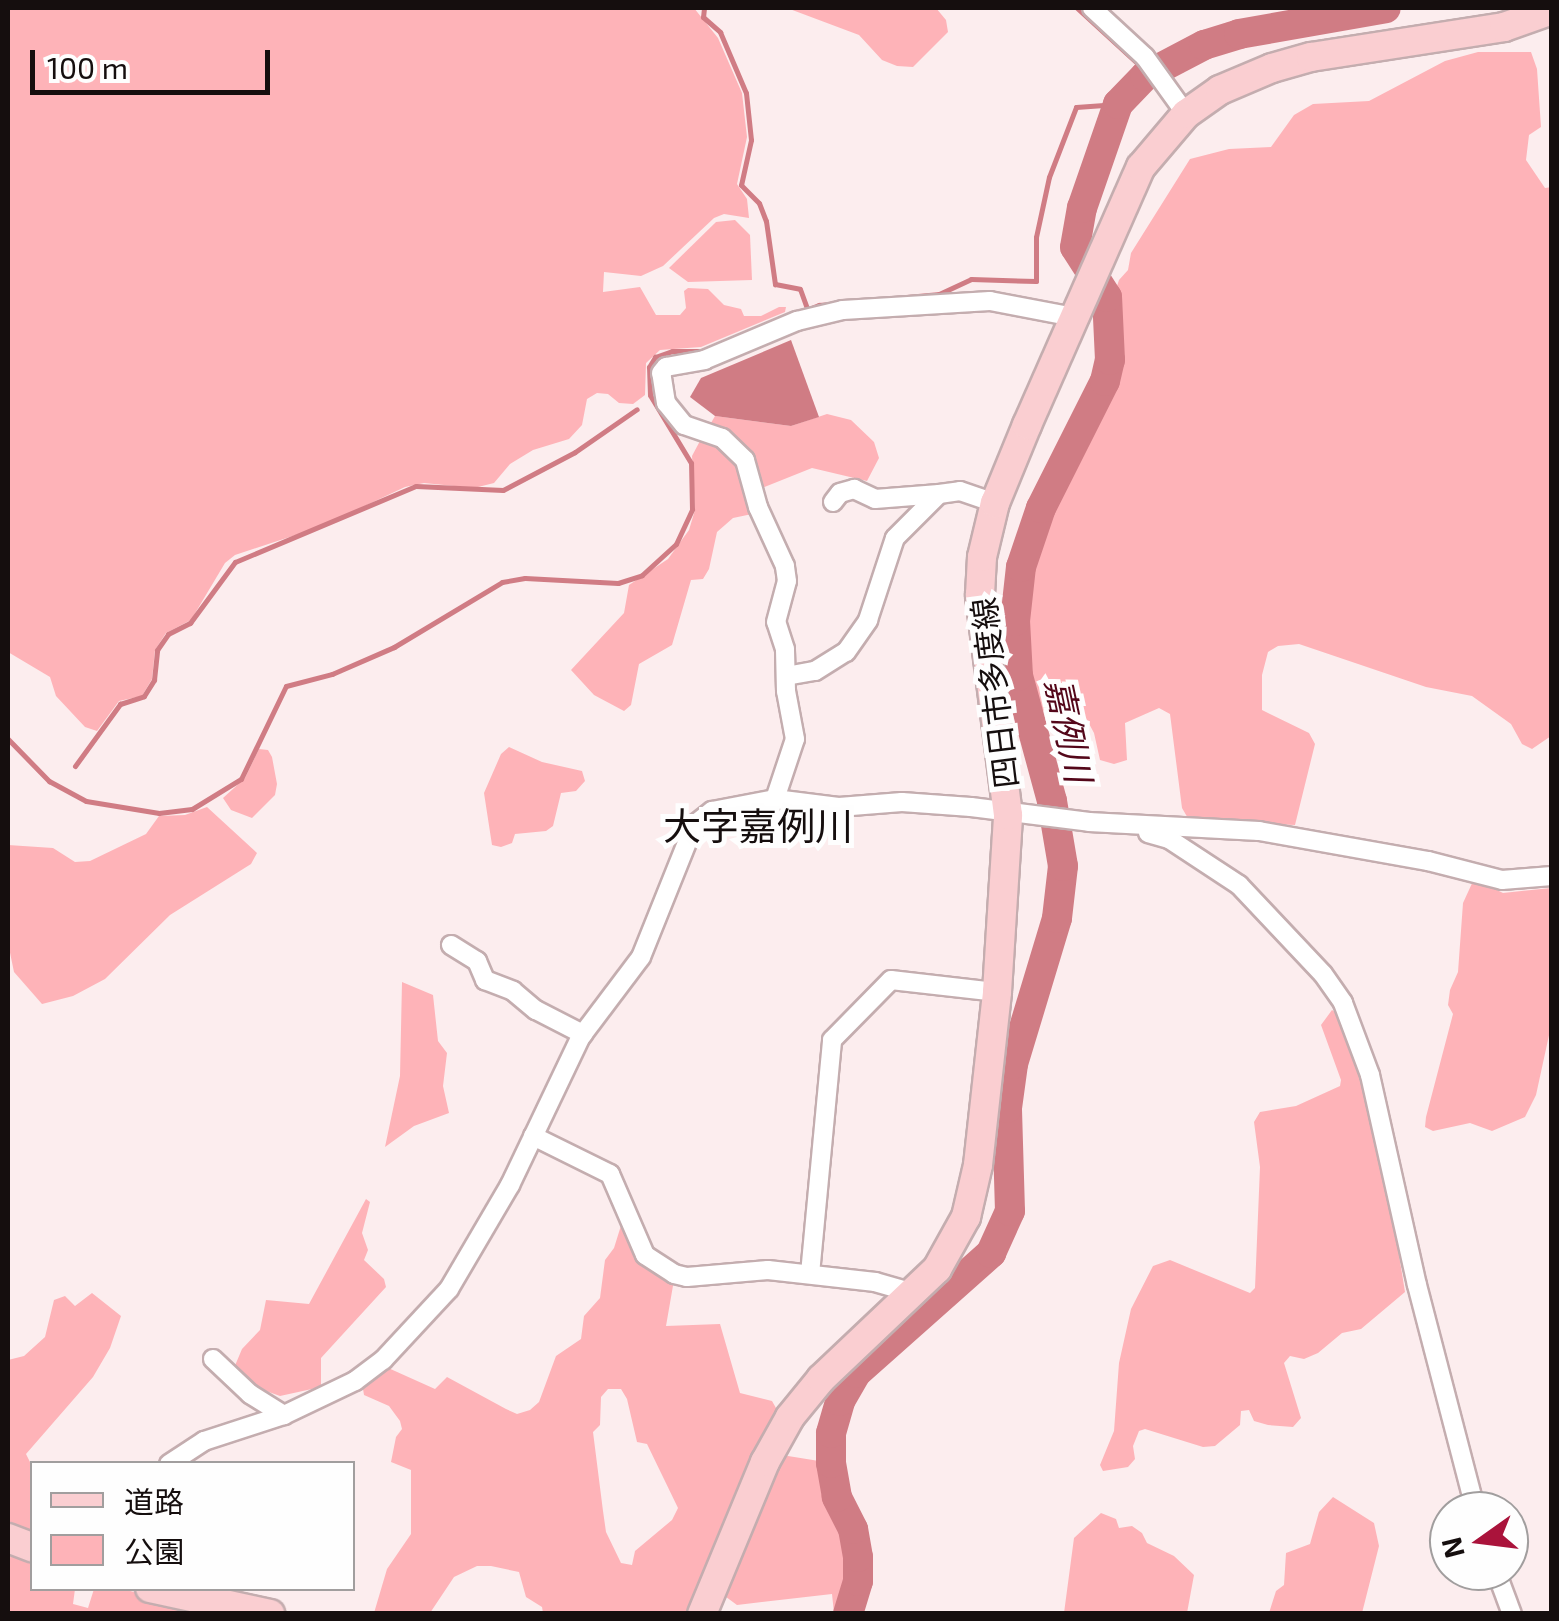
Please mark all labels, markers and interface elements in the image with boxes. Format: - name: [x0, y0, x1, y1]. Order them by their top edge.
- scale bar: [35, 30, 275, 92]
- text: 100 m: [47, 49, 128, 85]
- street label: 四日市多度線: [963, 595, 1025, 791]
- water label: 嘉例川: [1039, 674, 1101, 786]
- district label: 大字嘉例川: [663, 803, 853, 849]
- legend: [30, 1461, 355, 1591]
- text: 道路: [124, 1483, 184, 1519]
- north arrow: [1429, 1491, 1529, 1591]
- text: 公園: [124, 1533, 184, 1569]
- text: N: [1433, 1534, 1471, 1562]

